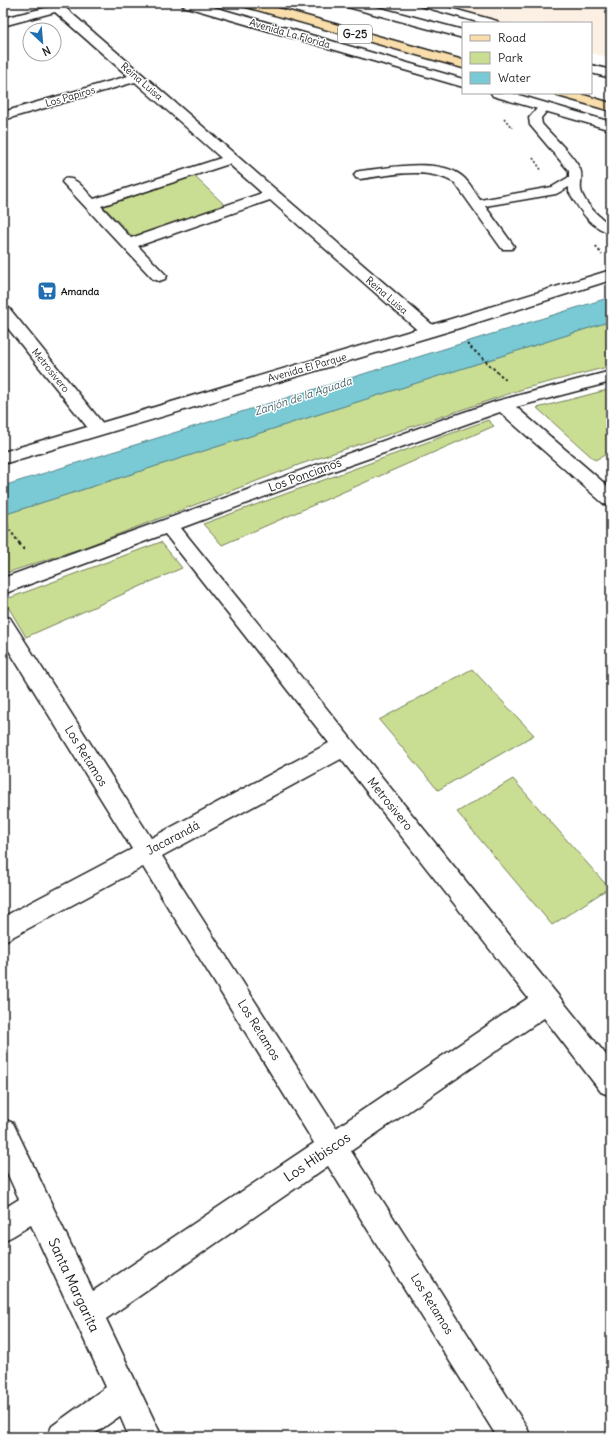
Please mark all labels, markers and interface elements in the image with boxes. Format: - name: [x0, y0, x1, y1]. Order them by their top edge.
- street label: Avenida La Florida: [248, 16, 332, 51]
- north arrow: [22, 22, 62, 62]
- legend: [462, 22, 592, 94]
- road number: G-25: [338, 25, 372, 43]
- text: Road: [498, 30, 526, 45]
- text: N: [40, 43, 53, 59]
- text: Park: [498, 50, 523, 65]
- street label: Reina Luisa: [118, 60, 166, 103]
- text: Water: [498, 70, 531, 85]
- street label: Los Papiros: [44, 83, 97, 110]
- street label: Reina Luisa: [363, 274, 411, 317]
- supermarket icon: Amanda: [36, 280, 58, 302]
- place label: Amanda: [61, 285, 100, 298]
- street label: Metrosivero: [29, 346, 73, 395]
- street label: Avenida El Parque: [266, 350, 348, 385]
- water label: Zanjón de la Aguada: [253, 373, 354, 418]
- street label: Los Poncianos: [266, 454, 344, 495]
- street label: Los Retamos: [62, 723, 111, 789]
- street label: Metrosivero: [365, 774, 416, 833]
- street label: Jacarandá: [144, 817, 202, 858]
- street label: Los Retamos: [235, 997, 284, 1063]
- street label: Los Hibiscos: [280, 1128, 354, 1186]
- street label: Santa Margarita: [44, 1235, 104, 1335]
- street label: Los Retamos: [408, 1271, 457, 1337]

